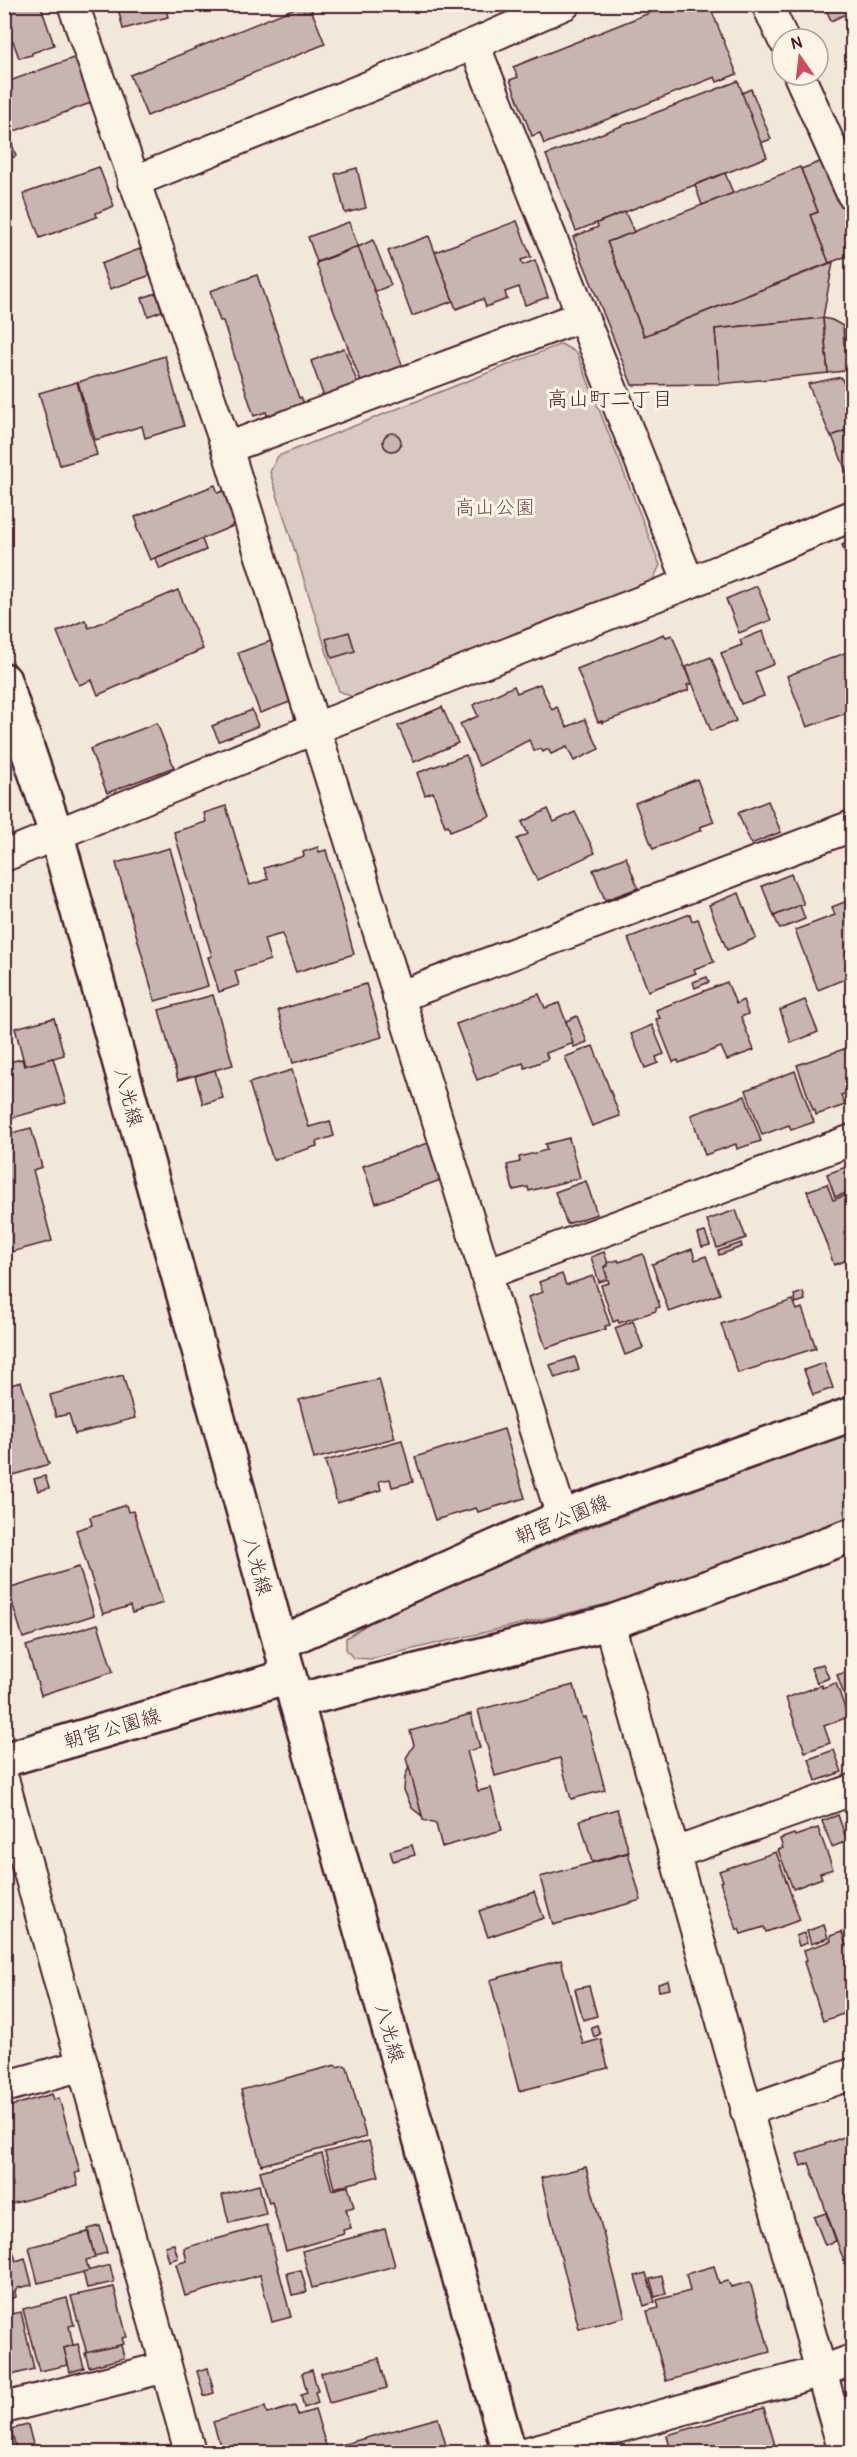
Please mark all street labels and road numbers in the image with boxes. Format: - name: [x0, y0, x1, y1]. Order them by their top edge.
- street label: 八光線: [109, 1065, 148, 1129]
- street label: 朝宮公園線: [511, 1489, 613, 1550]
- street label: 八光線: [238, 1534, 277, 1598]
- street label: 朝宮公園線: [61, 1703, 164, 1754]
- street label: 八光線: [369, 2001, 410, 2065]

